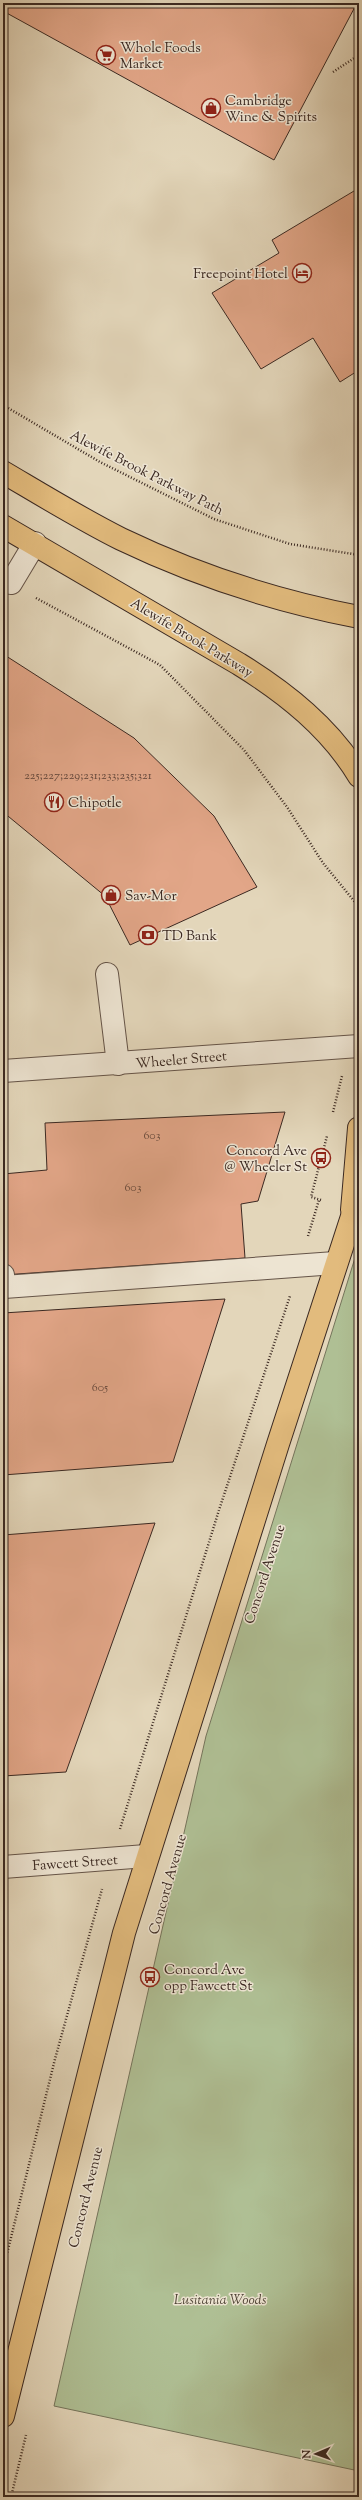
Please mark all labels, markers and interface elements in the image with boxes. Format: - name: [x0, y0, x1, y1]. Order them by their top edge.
- place label: Whole Foods Market: [120, 39, 201, 75]
- supermarket icon: Whole Foods Market: [95, 44, 117, 66]
- place label: Cambridge Wine & Spirits: [225, 92, 317, 128]
- shop icon: Cambridge Wine & Spirits: [200, 97, 222, 119]
- hotel icon: Freepoint Hotel: [291, 262, 313, 284]
- place label: Freepoint Hotel: [193, 265, 288, 285]
- street label: Alewife Brook Parkway Path: [66, 426, 226, 521]
- street label: Alewife Brook Parkway: [126, 594, 256, 683]
- house number: 225;227;229;231;233;235;321: [24, 767, 152, 785]
- restaurant icon: Chipotle: [43, 791, 65, 813]
- place label: Chipotle: [68, 794, 122, 814]
- shop icon: Sav-Mor: [100, 884, 122, 906]
- place label: Sav-Mor: [125, 887, 177, 907]
- bank icon: TD Bank: [137, 924, 159, 946]
- place label: TD Bank: [162, 927, 217, 947]
- street label: Wheeler Street: [135, 1047, 228, 1075]
- house number: 603: [143, 1127, 161, 1145]
- place label: Concord Ave @ Wheeler St: [224, 1142, 307, 1178]
- bus stop icon: Concord Ave @ Wheeler St: [310, 1147, 332, 1169]
- house number: 603: [124, 1179, 142, 1197]
- house number: 605: [92, 1379, 108, 1397]
- street label: Concord Avenue: [240, 1522, 291, 1627]
- street label: Concord Avenue: [145, 1832, 193, 1937]
- street label: Fawcett Street: [32, 1851, 119, 1877]
- place label: Concord Ave opp Fawcett St: [164, 1961, 252, 1997]
- bus stop icon: Concord Ave opp Fawcett St: [139, 1966, 161, 1988]
- street label: Concord Avenue: [65, 2145, 109, 2250]
- park label: Lusitania Woods: [174, 2291, 267, 2311]
- north arrow: [296, 2434, 336, 2474]
- text: N: [299, 2449, 315, 2460]

